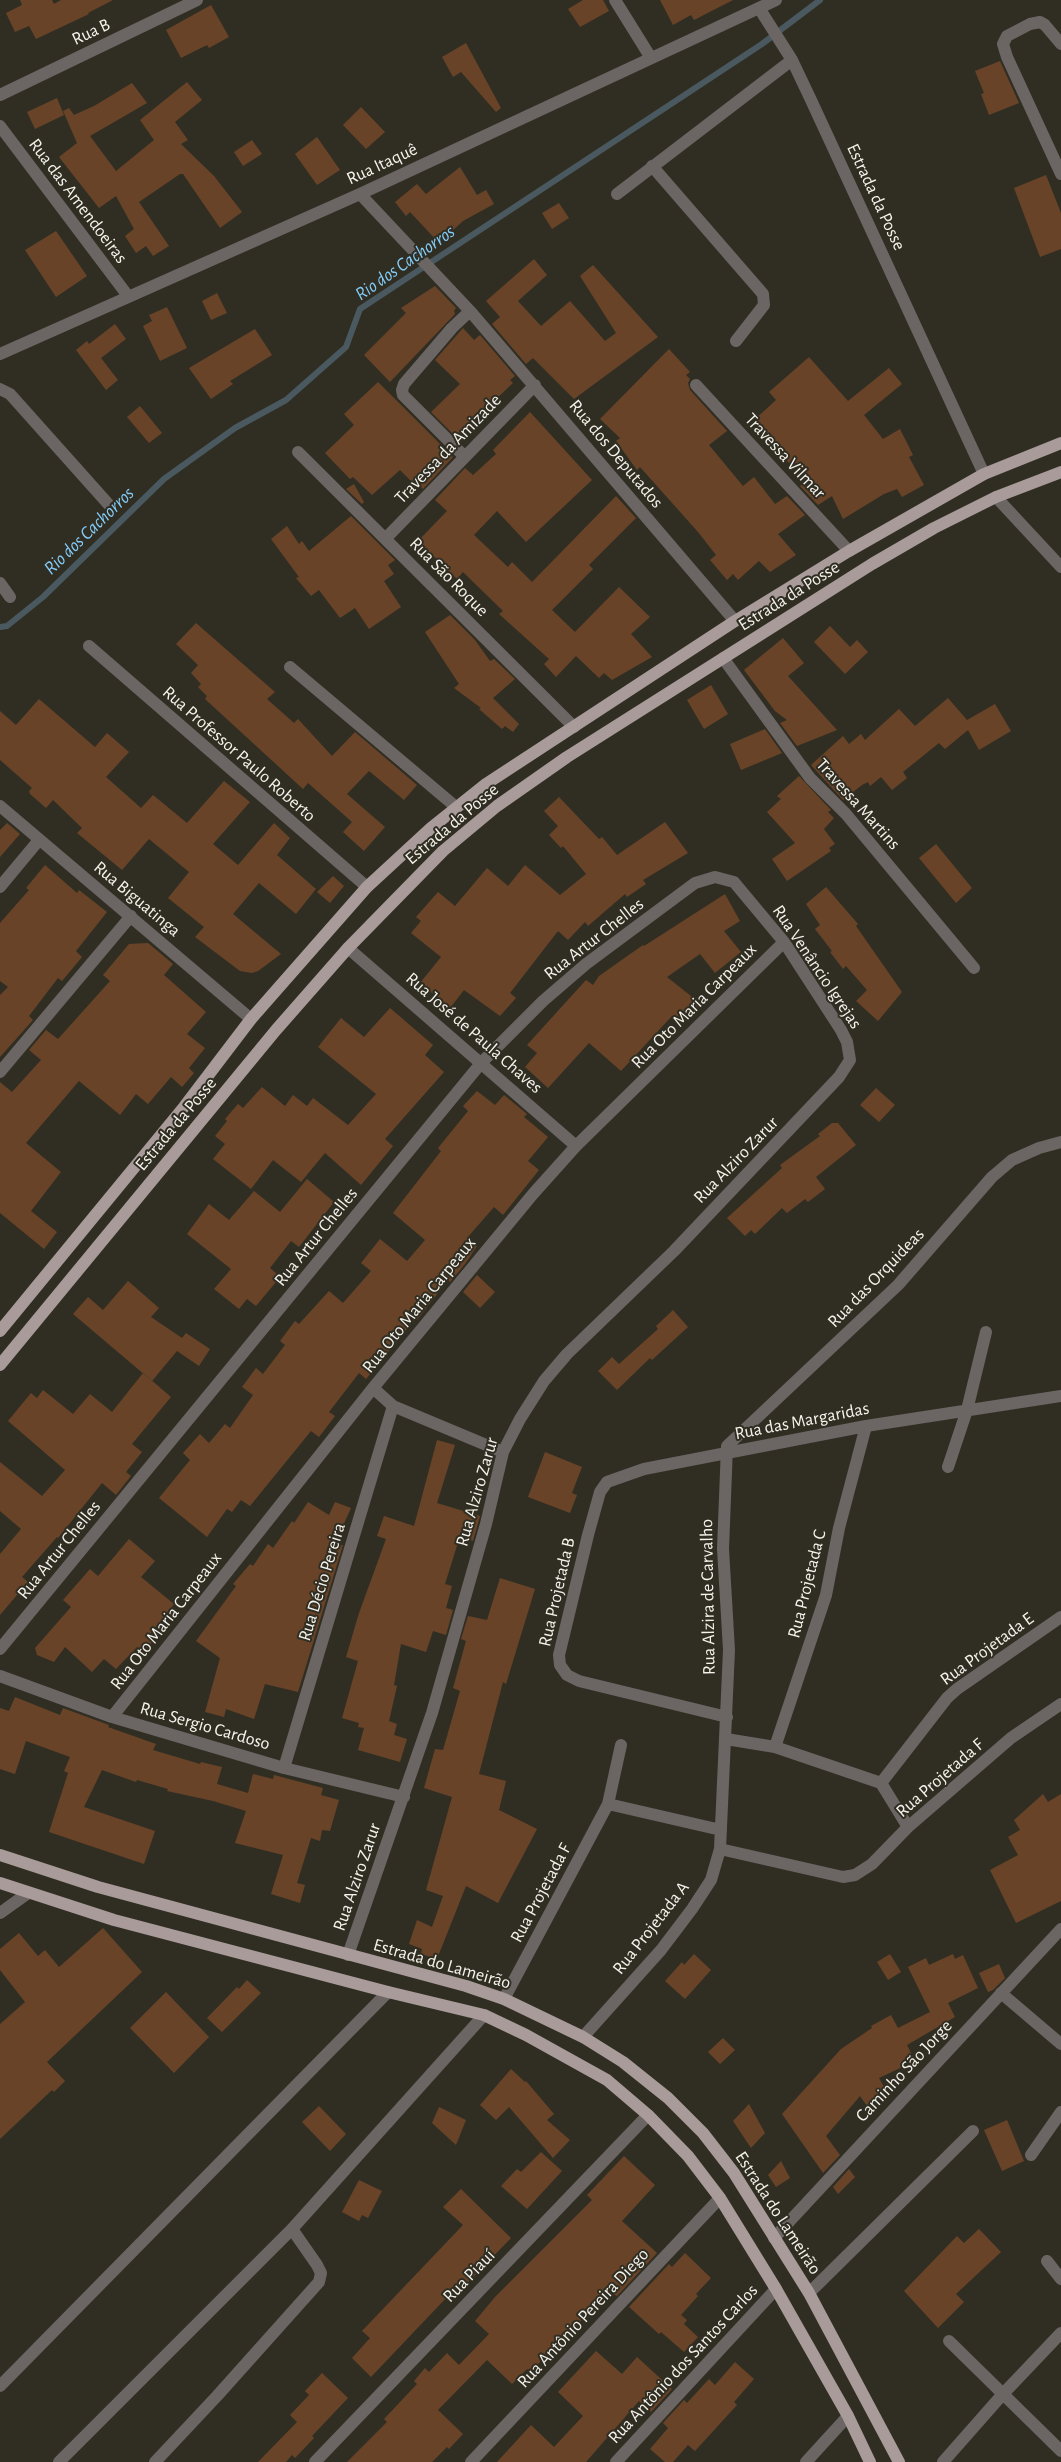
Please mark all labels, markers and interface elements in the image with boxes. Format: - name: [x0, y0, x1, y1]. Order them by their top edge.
- street label: Rua B: [68, 14, 114, 50]
- street label: Rua das Amendoeiras: [24, 134, 132, 268]
- street label: Rua Itaquê: [343, 138, 421, 190]
- street label: Estrada da Posse: [842, 140, 910, 254]
- water label: Rio dos Cachorros: [351, 220, 459, 306]
- street label: Travessa da Amizade: [390, 389, 506, 509]
- street label: Rua dos Deputados: [564, 395, 668, 513]
- street label: Travessa Vilmar: [740, 409, 830, 503]
- water label: Rio dos Cachorros: [39, 482, 139, 580]
- street label: Rua São Roque: [405, 533, 493, 621]
- street label: Estrada da Posse: [734, 556, 844, 636]
- street label: Rua Professor Paulo Roberto: [158, 681, 320, 827]
- street label: Travessa Martins: [811, 754, 905, 854]
- street label: Estrada da Posse: [401, 779, 503, 869]
- street label: Rua Biguatinga: [89, 856, 185, 942]
- street label: Rua Artur Chelles: [540, 893, 648, 985]
- street label: Rua Venâncio Igrejas: [768, 901, 866, 1033]
- street label: Rua Oto Maria Carpeaux: [627, 939, 761, 1073]
- street label: Rua José de Paula Chaves: [401, 968, 547, 1098]
- street label: Estrada da Posse: [131, 1073, 221, 1175]
- street label: Rua Alziro Zarur: [689, 1112, 783, 1208]
- street label: Rua Artur Chelles: [270, 1183, 362, 1291]
- street label: Rua das Orquideas: [823, 1224, 929, 1332]
- street label: Rua Oto Maria Carpeaux: [358, 1233, 480, 1377]
- street label: Rua das Margaridas: [733, 1397, 871, 1445]
- street label: Rua Alziro Zarur: [451, 1435, 503, 1549]
- street label: Rua Artur Chelles: [13, 1496, 105, 1604]
- street label: Rua Alzira de Carvalho: [696, 1519, 720, 1675]
- street label: Rua Décio Pereira: [294, 1520, 350, 1644]
- street label: Rua Projetada C: [783, 1528, 831, 1640]
- street label: Rua Projetada B: [534, 1535, 580, 1649]
- street label: Rua Oto Maria Carpeaux: [106, 1548, 226, 1694]
- street label: Rua Projetada E: [936, 1608, 1038, 1690]
- street label: Rua Sergio Cardoso: [138, 1697, 272, 1755]
- street label: Rua Projetada F: [892, 1734, 988, 1822]
- street label: Rua Alziro Zarur: [328, 1820, 386, 1934]
- street label: Rua Projetada F: [506, 1840, 576, 1946]
- street label: Rua Projetada A: [608, 1877, 694, 1979]
- street label: Estrada do Lameirão: [371, 1934, 513, 1994]
- street label: Caminho São Jorge: [851, 2015, 957, 2127]
- street label: Estrada do Lameirão: [730, 2147, 826, 2279]
- street label: Rua Antônio Pereira Diego: [513, 2244, 653, 2392]
- street label: Rua Piauí: [438, 2245, 500, 2307]
- street label: Rua Antônio dos Santos Carlos: [604, 2280, 762, 2448]

